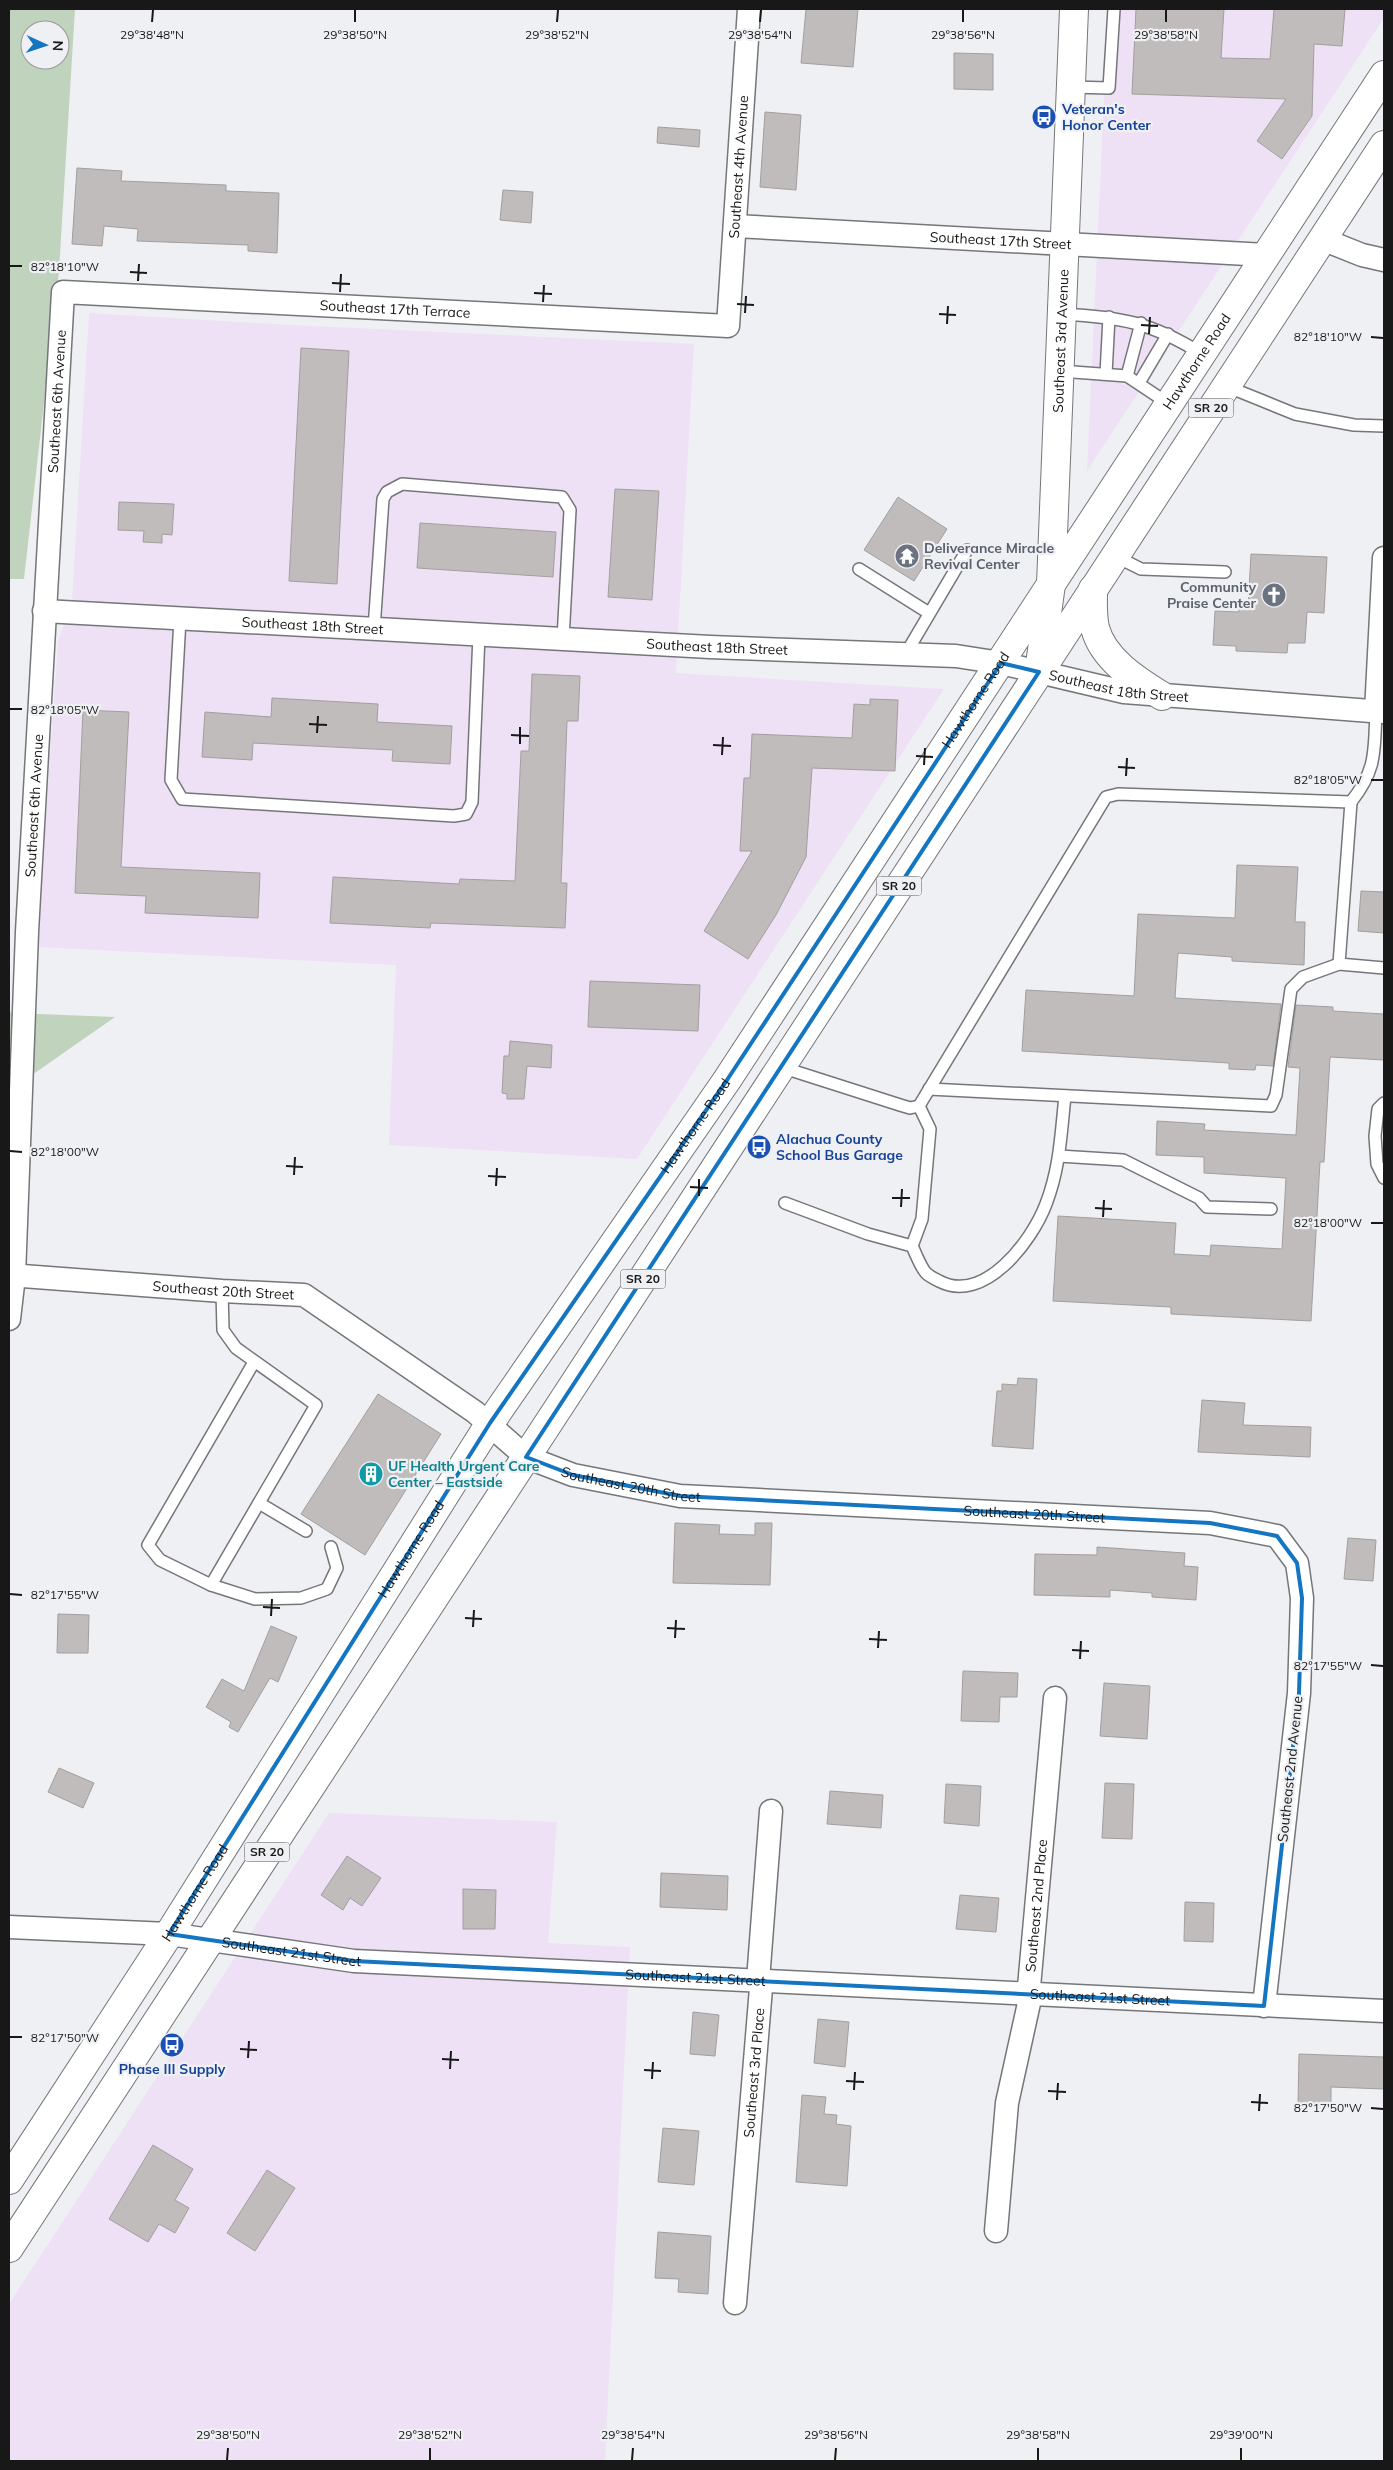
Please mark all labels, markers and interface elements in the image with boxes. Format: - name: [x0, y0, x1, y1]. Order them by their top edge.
- north arrow: [20, 20, 70, 70]
- text: 29°38'48"N: [120, 27, 184, 42]
- text: 29°38'50"N: [323, 27, 387, 42]
- text: 29°38'52"N: [525, 27, 589, 42]
- text: 29°38'54"N: [728, 27, 792, 42]
- text: 29°38'56"N: [931, 27, 995, 42]
- text: 29°38'58"N: [1134, 27, 1198, 42]
- text: N: [49, 40, 67, 51]
- street label: Southeast 4th Avenue: [725, 95, 752, 239]
- place label: Veteran's Honor Center: [1061, 100, 1151, 134]
- bus stop icon: Veteran's Honor Center: [1031, 104, 1057, 130]
- street label: Southeast 17th Street: [929, 228, 1072, 253]
- text: 82°18'10"W: [31, 259, 99, 274]
- street label: Southeast 3rd Avenue: [1049, 269, 1073, 413]
- street label: Southeast 17th Terrace: [319, 296, 471, 322]
- street label: Hawthorne Road: [1159, 310, 1235, 413]
- street label: Southeast 6th Avenue: [44, 329, 70, 473]
- text: 82°18'10"W: [1294, 329, 1362, 344]
- road number: SR 20: [1188, 398, 1234, 418]
- place label: Deliverance Miracle Revival Center: [924, 539, 1054, 573]
- temple icon: Deliverance Miracle Revival Center: [894, 543, 920, 569]
- place label: Community Praise Center: [1167, 578, 1256, 612]
- church icon: Community Praise Center: [1261, 582, 1287, 608]
- street label: Southeast 18th Street: [241, 613, 384, 638]
- street label: Southeast 18th Street: [646, 635, 788, 659]
- street label: Hawthorne Road: [937, 648, 1014, 751]
- street label: Southeast 18th Street: [1047, 666, 1189, 706]
- text: 82°18'05"W: [31, 702, 99, 717]
- street label: Southeast 6th Avenue: [21, 734, 47, 878]
- text: 82°18'05"W: [1294, 772, 1362, 787]
- road number: SR 20: [876, 876, 922, 896]
- street label: Hawthorne Road: [656, 1075, 734, 1177]
- place label: Alachua County School Bus Garage: [776, 1130, 903, 1164]
- bus stop icon: Alachua County School Bus Garage: [746, 1134, 772, 1160]
- text: 82°18'00"W: [31, 1144, 99, 1159]
- text: 82°18'00"W: [1294, 1215, 1362, 1230]
- road number: SR 20: [620, 1270, 666, 1288]
- street label: Southeast 20th Street: [152, 1277, 295, 1304]
- place label: UF Health Urgent Care Center – Eastside: [388, 1457, 540, 1491]
- building icon: UF Health Urgent Care Center – Eastside: [358, 1461, 384, 1487]
- street label: Southeast 20th Street: [558, 1462, 701, 1506]
- street label: Hawthorne Road: [374, 1497, 448, 1601]
- street label: Southeast 20th Street: [963, 1501, 1106, 1527]
- text: 82°17'55"W: [31, 1587, 99, 1602]
- text: 82°17'55"W: [1294, 1658, 1362, 1673]
- street label: Southeast 2nd Avenue: [1273, 1695, 1307, 1843]
- street label: Southeast 2nd Place: [1021, 1838, 1051, 1973]
- street label: Hawthorne Road: [158, 1841, 232, 1945]
- road number: SR 20: [244, 1842, 290, 1861]
- street label: Southeast 21st Street: [221, 1933, 362, 1970]
- street label: Southeast 21st Street: [625, 1965, 766, 1990]
- street label: Southeast 21st Street: [1029, 1985, 1171, 2010]
- street label: Southeast 3rd Place: [740, 2007, 768, 2138]
- text: 82°17'50"W: [31, 2030, 99, 2045]
- bus stop icon: Phase III Supply: [159, 2032, 185, 2058]
- place label: Phase III Supply: [119, 2060, 226, 2078]
- text: 82°17'50"W: [1294, 2100, 1362, 2115]
- text: 29°38'50"N: [196, 2427, 260, 2442]
- text: 29°38'52"N: [398, 2427, 462, 2442]
- text: 29°38'54"N: [601, 2427, 665, 2442]
- text: 29°38'56"N: [804, 2427, 868, 2442]
- text: 29°38'58"N: [1006, 2427, 1070, 2442]
- text: 29°39'00"N: [1209, 2427, 1273, 2442]

